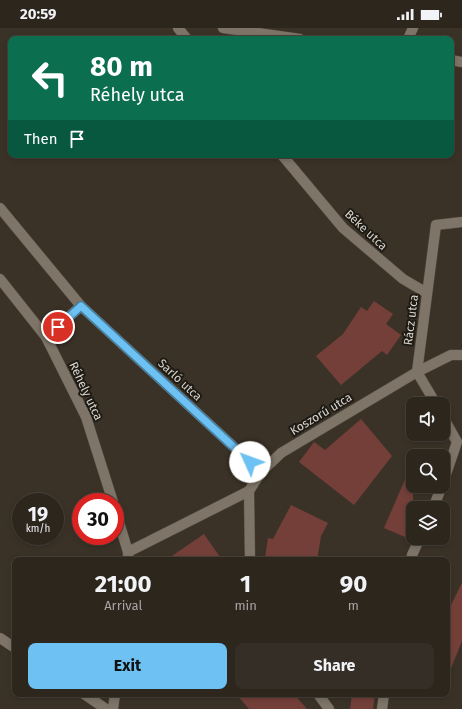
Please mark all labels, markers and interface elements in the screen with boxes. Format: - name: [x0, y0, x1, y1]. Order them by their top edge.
- text: 20:59: [20, 5, 56, 23]
- text: 80 m: [90, 50, 153, 83]
- icon: left: [24, 52, 76, 104]
- text: Réhely utca: [90, 84, 184, 106]
- icon: arrive: [66, 128, 88, 150]
- text: Then: [24, 130, 58, 148]
- street label: Béke utca: [342, 207, 390, 253]
- street label: Rácz utca: [401, 294, 421, 346]
- pin: [41, 310, 75, 344]
- icon: arrive: [47, 316, 69, 338]
- street label: Sarló utca: [155, 356, 205, 404]
- street label: Réhely utca: [66, 360, 106, 422]
- street label: Koszorú utca: [287, 390, 355, 438]
- map controls: [406, 397, 450, 545]
- button: sound: [406, 397, 450, 441]
- position arrow: [229, 441, 271, 483]
- button: search: [406, 449, 450, 493]
- speed limit sign: 30: [72, 493, 124, 545]
- button: layers: [406, 501, 450, 545]
- text: 19: [28, 502, 48, 526]
- text: km/h: [26, 523, 50, 535]
- text: 21:00: [95, 570, 152, 598]
- text: 1: [240, 570, 251, 598]
- text: 90: [340, 570, 367, 598]
- text: Arrival: [104, 598, 142, 613]
- text: min: [234, 598, 257, 613]
- text: m: [348, 598, 359, 613]
- button: Exit: [28, 643, 227, 689]
- button: Share: [235, 643, 434, 689]

